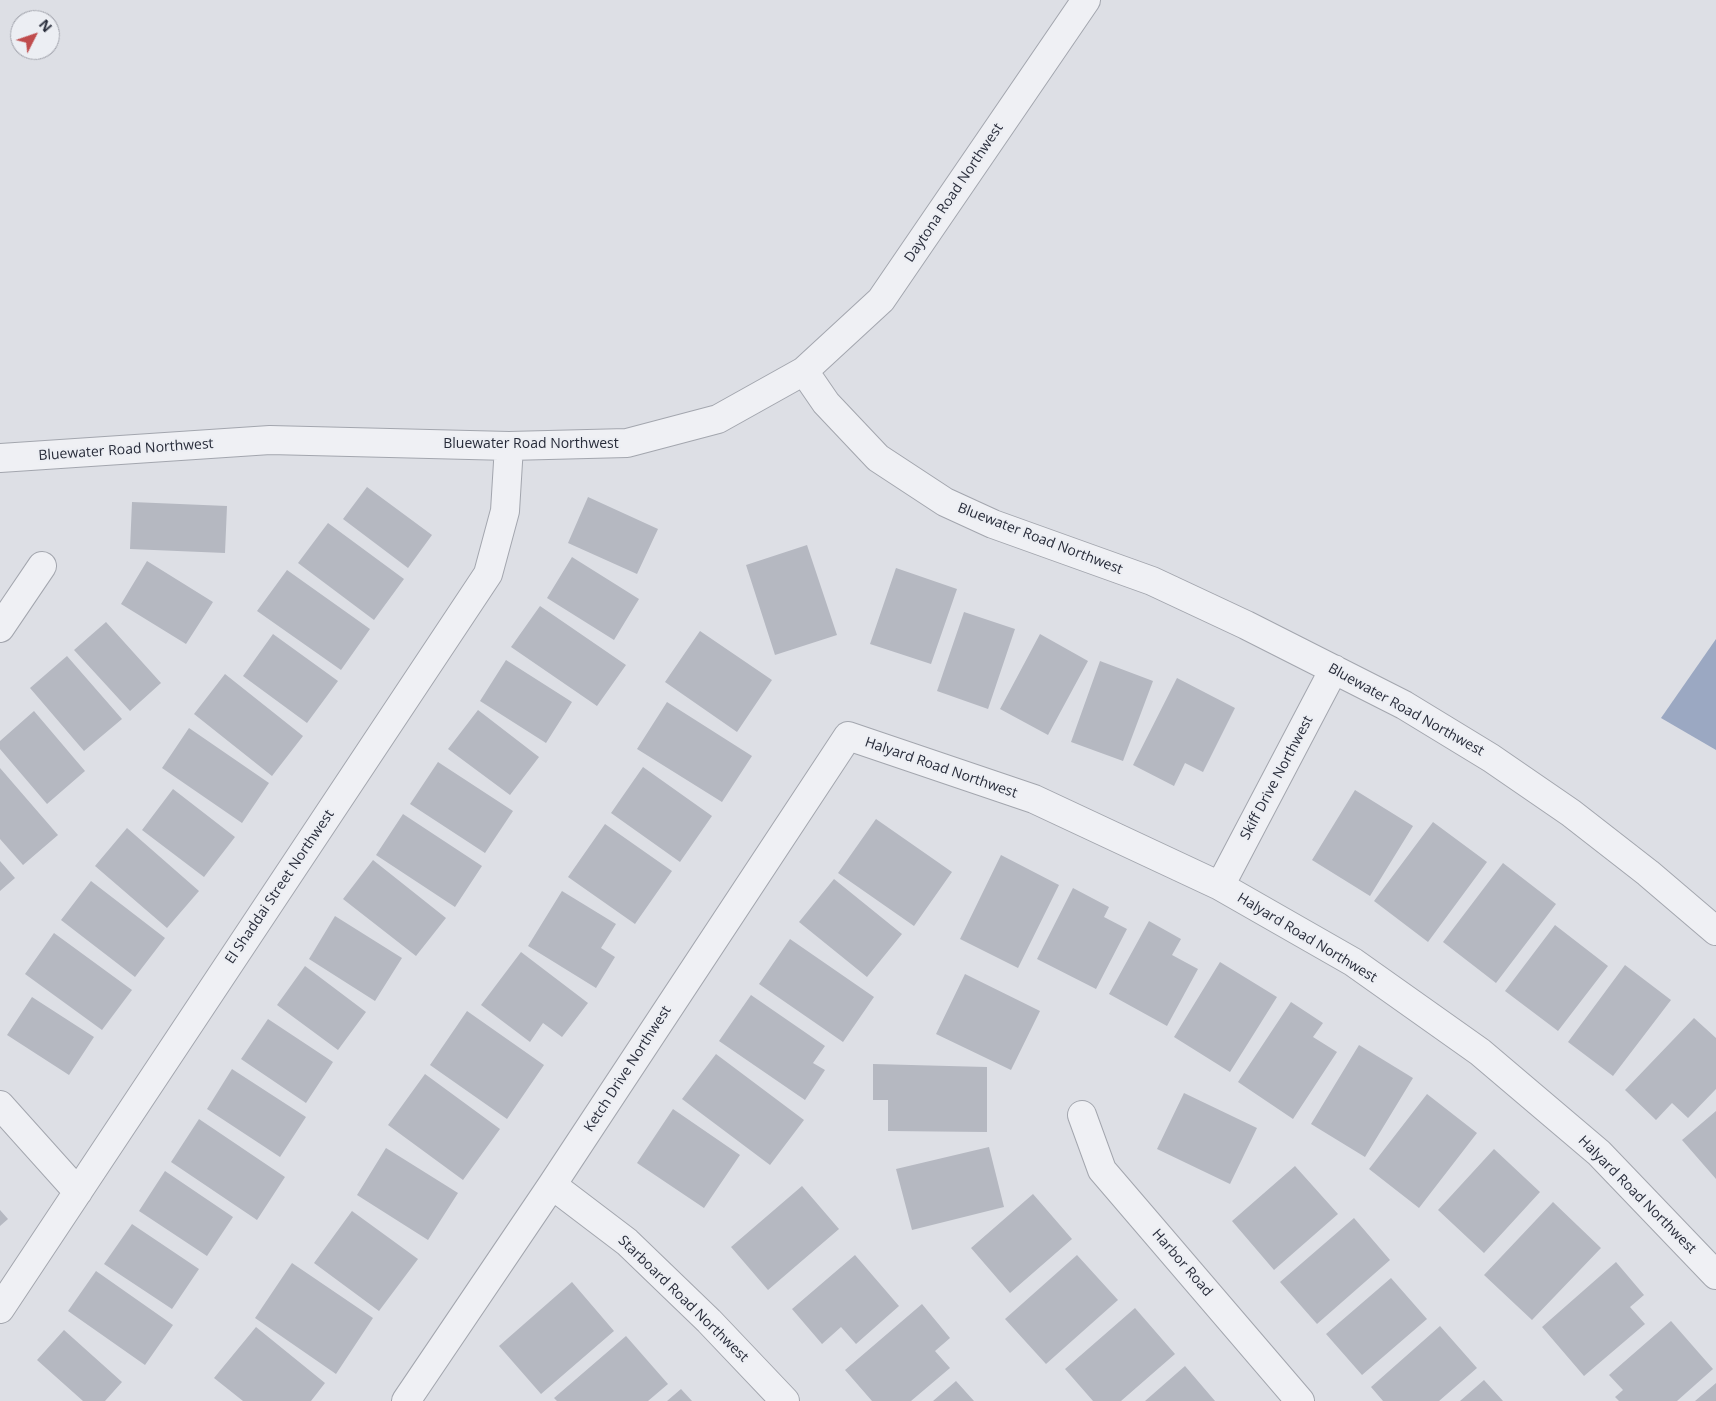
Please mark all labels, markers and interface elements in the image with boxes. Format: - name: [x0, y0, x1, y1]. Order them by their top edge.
- north arrow: [10, 10, 60, 60]
- text: N: [35, 15, 57, 36]
- street label: Daytona Road Northwest: [901, 120, 1007, 266]
- street label: Bluewater Road Northwest: [38, 435, 214, 465]
- street label: Bluewater Road Northwest: [443, 436, 619, 452]
- street label: Bluewater Road Northwest: [955, 500, 1125, 578]
- street label: Bluewater Road Northwest: [1325, 660, 1487, 760]
- street label: Skiff Drive Northwest: [1237, 713, 1317, 843]
- street label: Halyard Road Northwest: [863, 734, 1019, 802]
- street label: El Shaddai Street Northwest: [222, 807, 338, 967]
- street label: Halyard Road Northwest: [1234, 890, 1380, 986]
- street label: Ketch Drive Northwest: [581, 1003, 675, 1135]
- street label: Halyard Road Northwest: [1574, 1132, 1700, 1258]
- street label: Harbor Road: [1148, 1226, 1216, 1300]
- street label: Starboard Road Northwest: [614, 1232, 752, 1366]

